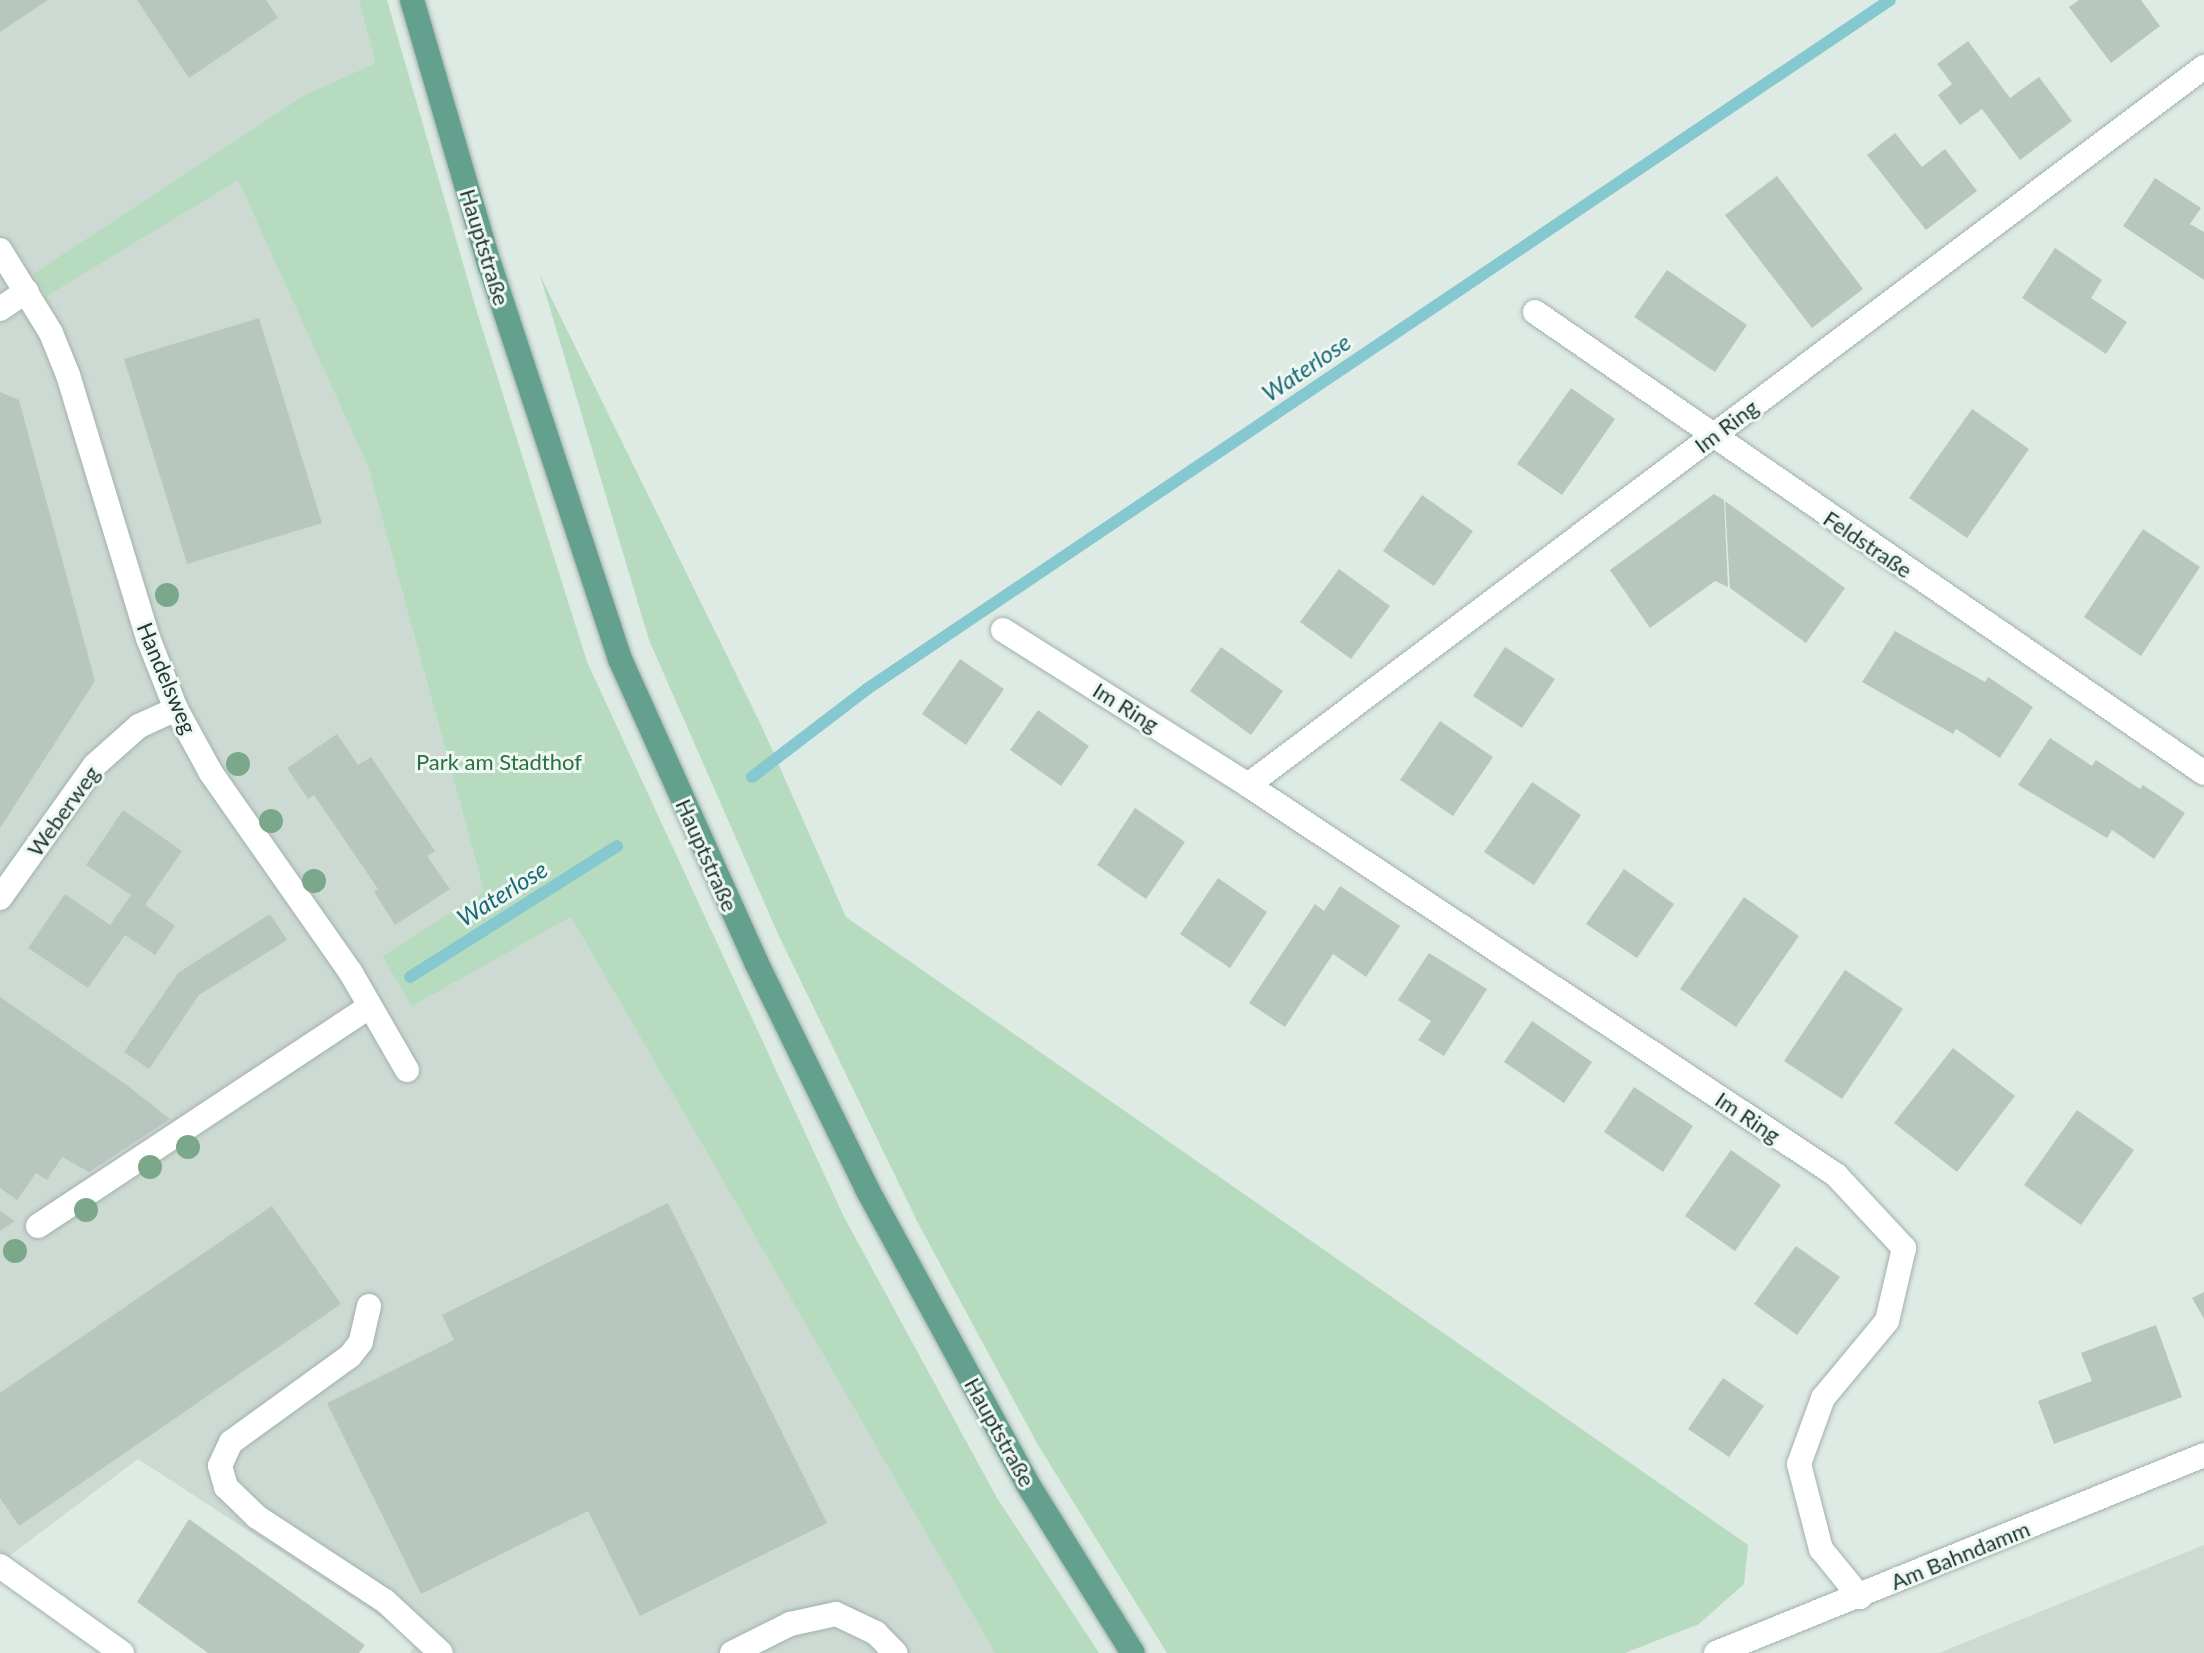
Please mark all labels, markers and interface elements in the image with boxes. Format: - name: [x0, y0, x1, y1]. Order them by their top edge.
- street label: Hauptstraße: [455, 186, 515, 308]
- water label: Waterlose: [1256, 327, 1356, 407]
- street label: Im Ring: [1689, 394, 1763, 458]
- street label: Feldstraße: [1819, 505, 1917, 583]
- street label: Handelsweg: [132, 618, 202, 738]
- street label: Im Ring: [1088, 677, 1164, 737]
- park label: Park am Stadthof: [416, 749, 582, 775]
- street label: Weberweg: [21, 761, 105, 861]
- street label: Hauptstraße: [670, 795, 744, 915]
- water label: Waterlose: [452, 854, 552, 932]
- street label: Im Ring: [1711, 1086, 1785, 1148]
- street label: Hauptstraße: [959, 1373, 1041, 1491]
- street label: Am Bahndamm: [1887, 1515, 2033, 1595]

